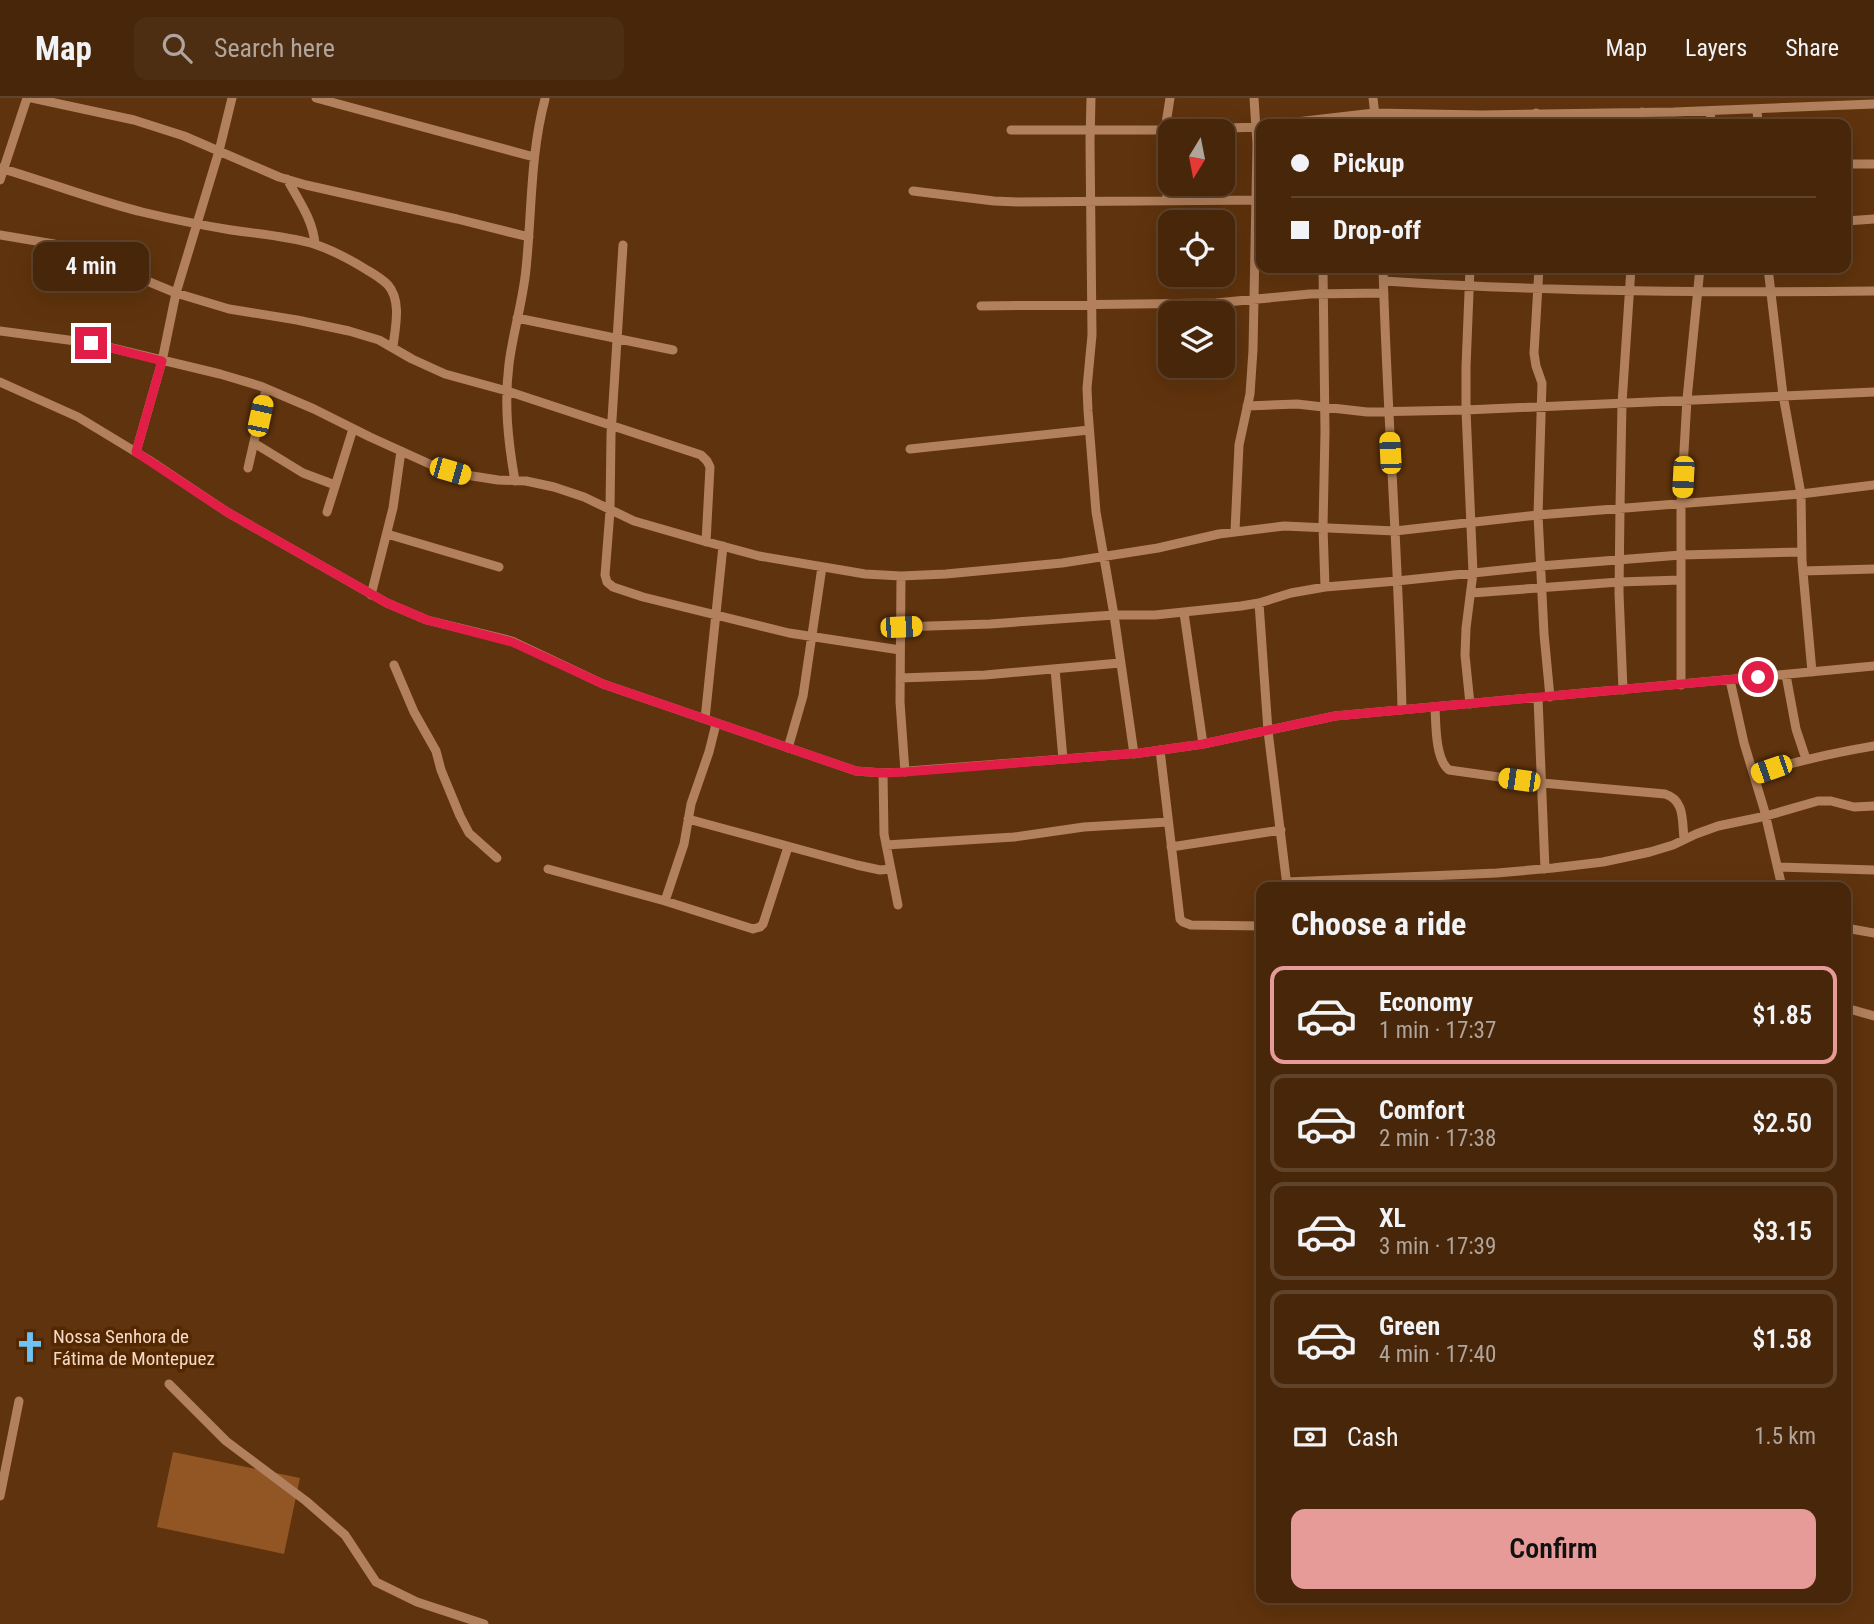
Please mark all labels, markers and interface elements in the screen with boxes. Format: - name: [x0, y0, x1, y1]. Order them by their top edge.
- search box: [134, 17, 624, 80]
- text: Map: [35, 29, 92, 68]
- icon: search: [158, 29, 196, 67]
- text: Search here: [214, 33, 335, 63]
- text: Map: [1606, 34, 1647, 62]
- text: Layers: [1685, 34, 1747, 62]
- text: Share: [1785, 34, 1839, 62]
- north arrow: [1158, 119, 1236, 196]
- map controls: [1158, 119, 1235, 378]
- text: Pickup: [1333, 148, 1404, 178]
- button: locate: [1158, 210, 1235, 287]
- text: Drop-off: [1333, 215, 1421, 245]
- callout: 4 min: [33, 242, 149, 290]
- text: 4 min: [66, 253, 116, 280]
- button: layers: [1158, 301, 1235, 378]
- route end: [75, 327, 107, 359]
- car: [246, 393, 275, 439]
- car: [1379, 431, 1402, 475]
- car: [427, 455, 474, 487]
- car: [1672, 455, 1695, 499]
- car: [880, 616, 923, 638]
- route start: [1742, 661, 1774, 693]
- car: [1748, 752, 1795, 786]
- car: [1497, 767, 1542, 793]
- text: Choose a ride: [1291, 905, 1466, 943]
- icon: car: [1295, 984, 1358, 1047]
- text: Economy: [1379, 987, 1473, 1017]
- text: $1.85: [1752, 1000, 1812, 1030]
- text: 1 min · 17:37: [1379, 1017, 1496, 1044]
- icon: car: [1295, 1092, 1358, 1155]
- text: Comfort: [1379, 1095, 1465, 1125]
- text: $2.50: [1752, 1108, 1812, 1138]
- text: 2 min · 17:38: [1379, 1125, 1496, 1152]
- icon: car: [1295, 1200, 1358, 1263]
- text: XL: [1379, 1203, 1406, 1233]
- text: $3.15: [1752, 1216, 1812, 1246]
- text: 3 min · 17:39: [1379, 1233, 1496, 1260]
- icon: car: [1295, 1308, 1358, 1371]
- text: Green: [1379, 1311, 1440, 1341]
- text: $1.58: [1752, 1324, 1812, 1354]
- place label: Nossa Senhora de Fátima de Montepuez: [53, 1325, 215, 1370]
- church icon: Nossa Senhora de Fátima de Montepuez: [13, 1330, 47, 1364]
- text: 4 min · 17:40: [1379, 1341, 1496, 1368]
- icon: cash: [1291, 1418, 1329, 1456]
- text: Cash: [1347, 1422, 1399, 1452]
- text: 1.5 km: [1754, 1423, 1816, 1450]
- button: Confirm: [1291, 1509, 1816, 1589]

